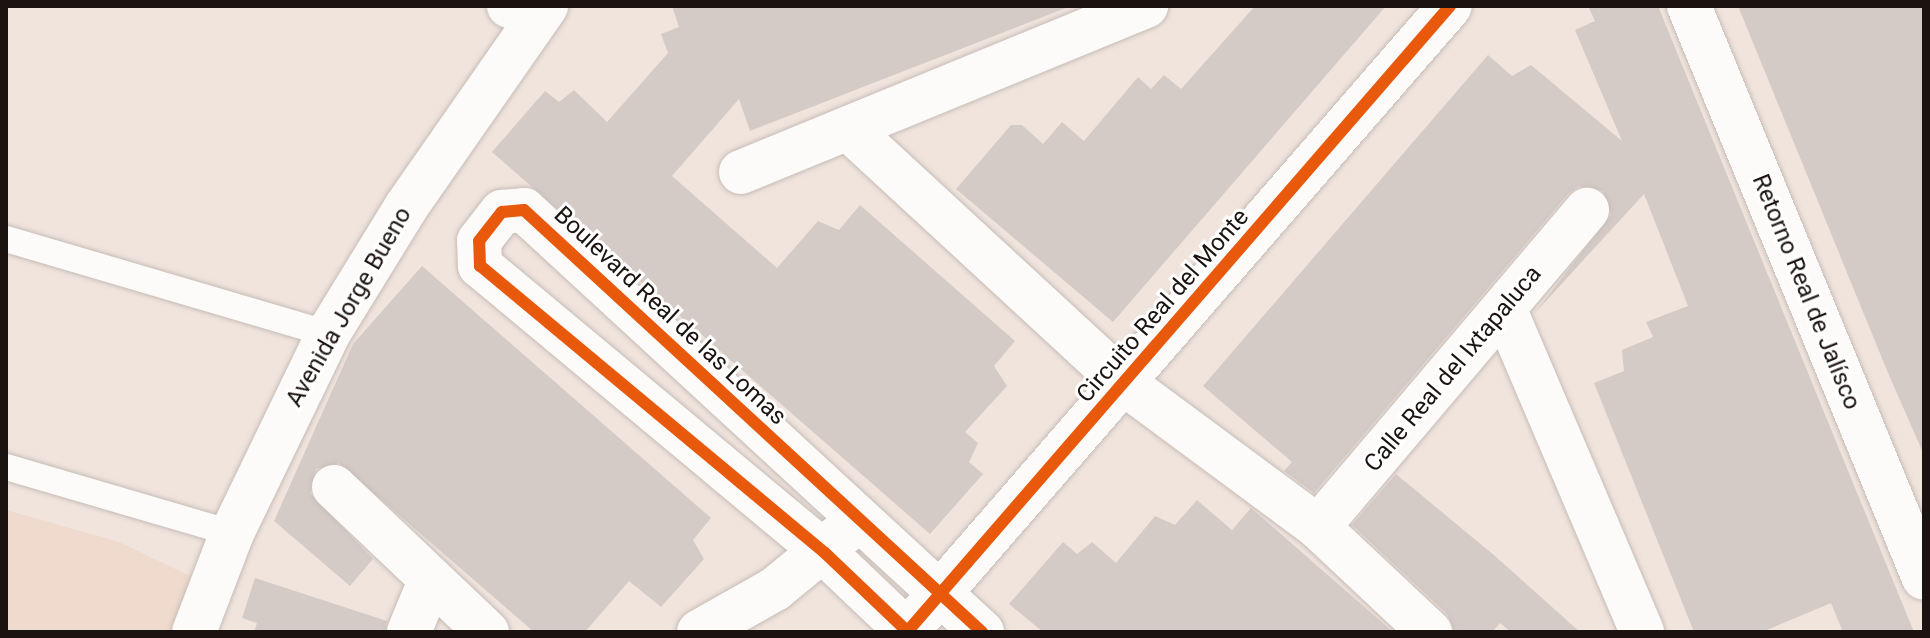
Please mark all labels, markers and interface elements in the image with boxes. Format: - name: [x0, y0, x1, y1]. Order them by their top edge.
- street label: Retorno Real de Jalísco: [1746, 170, 1866, 414]
- street label: Boulevard Real de las Lomas: [548, 201, 792, 431]
- street label: Avenida Jorge Bueno: [280, 202, 418, 412]
- street label: Circuito Real del Monte: [1071, 203, 1255, 409]
- street label: Calle Real del Ixtapaluca: [1358, 260, 1548, 478]

